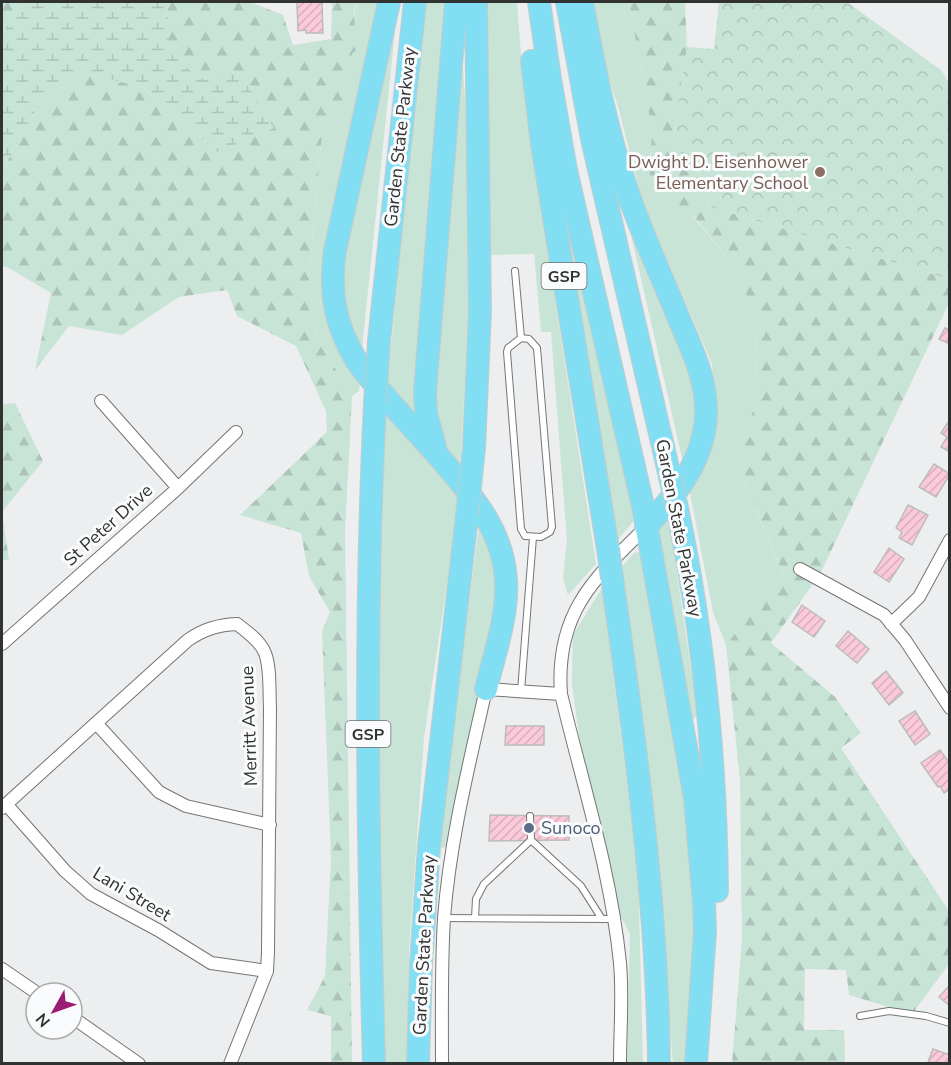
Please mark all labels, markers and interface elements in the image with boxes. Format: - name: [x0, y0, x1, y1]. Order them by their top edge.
- street label: Garden State Parkway: [379, 45, 421, 228]
- place label: Dwight D. Eisenhower Elementary School: [628, 150, 809, 195]
- marker: Dwight D. Eisenhower Elementary School: [813, 165, 827, 179]
- road number: GSP: [542, 263, 586, 289]
- street label: Garden State Parkway: [650, 437, 708, 620]
- street label: St Peter Drive: [58, 479, 158, 571]
- street label: Merritt Avenue: [235, 665, 263, 787]
- road number: GSP: [346, 721, 391, 747]
- place label: Sunoco: [541, 816, 601, 840]
- marker: Sunoco: [522, 821, 536, 835]
- street label: Garden State Parkway: [407, 854, 441, 1036]
- street label: Lani Street: [88, 861, 176, 927]
- north arrow: [24, 981, 84, 1041]
- text: N: [31, 1008, 56, 1032]

